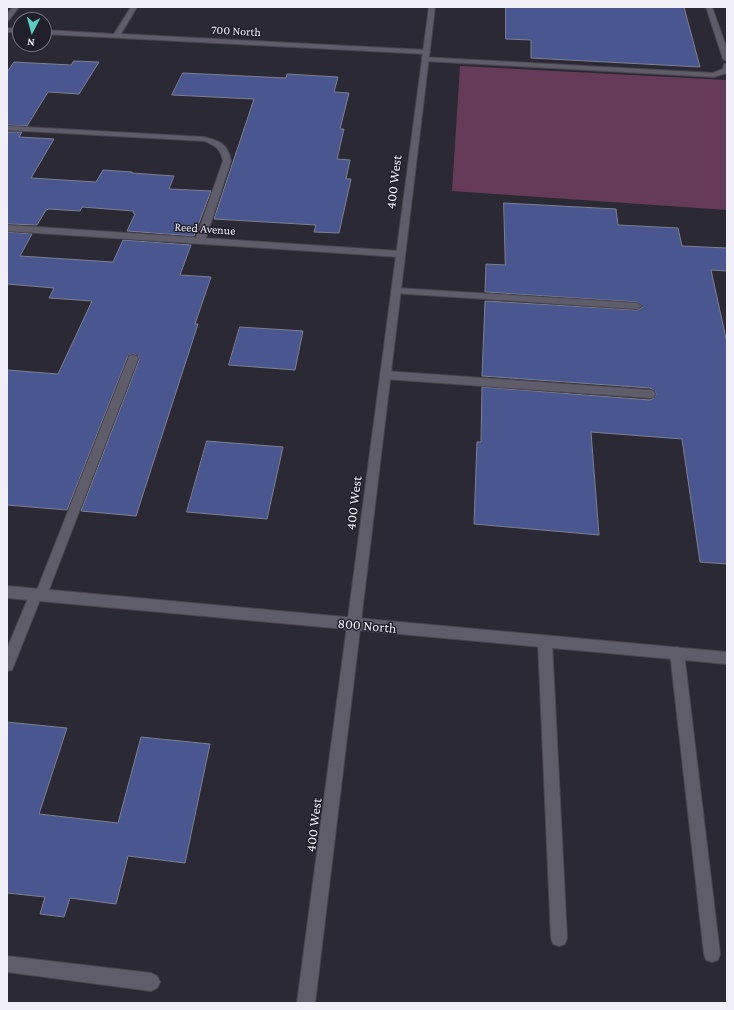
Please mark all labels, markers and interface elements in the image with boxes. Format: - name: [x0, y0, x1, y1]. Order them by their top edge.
- north arrow: [12, 12, 52, 52]
- street label: 700 North: [211, 23, 261, 39]
- text: N: [26, 37, 35, 49]
- street label: 400 West: [382, 154, 406, 210]
- street label: Reed Avenue: [174, 220, 236, 238]
- street label: 400 West: [342, 475, 366, 531]
- street label: 800 North: [337, 615, 397, 637]
- street label: 400 West: [302, 797, 326, 853]

